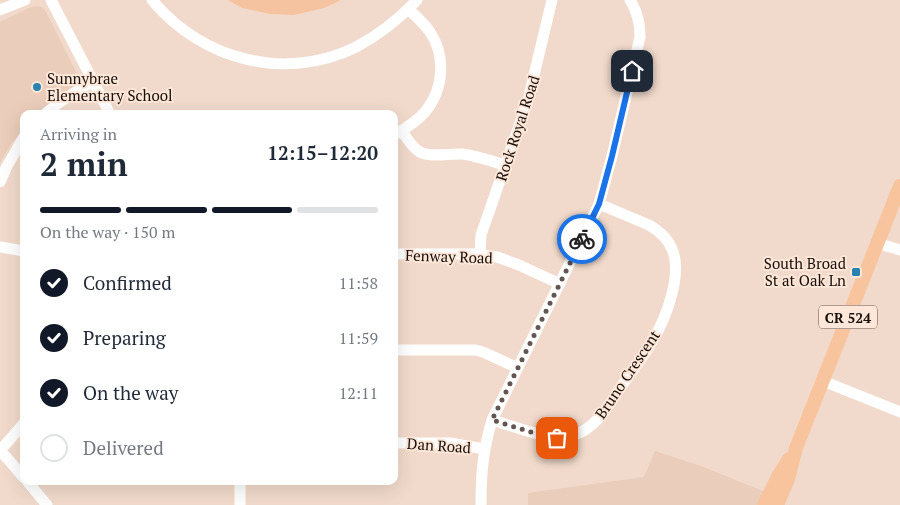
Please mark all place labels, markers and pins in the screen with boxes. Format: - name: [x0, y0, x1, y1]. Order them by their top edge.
- pin: [611, 50, 653, 92]
- place label: Sunnybrae Elementary School: [47, 68, 173, 105]
- marker: Sunnybrae Elementary School: [31, 81, 43, 93]
- place label: South Broad St at Oak Ln: [764, 253, 846, 290]
- marker: South Broad St at Oak Ln: [850, 266, 862, 278]
- pin: [536, 417, 578, 459]

